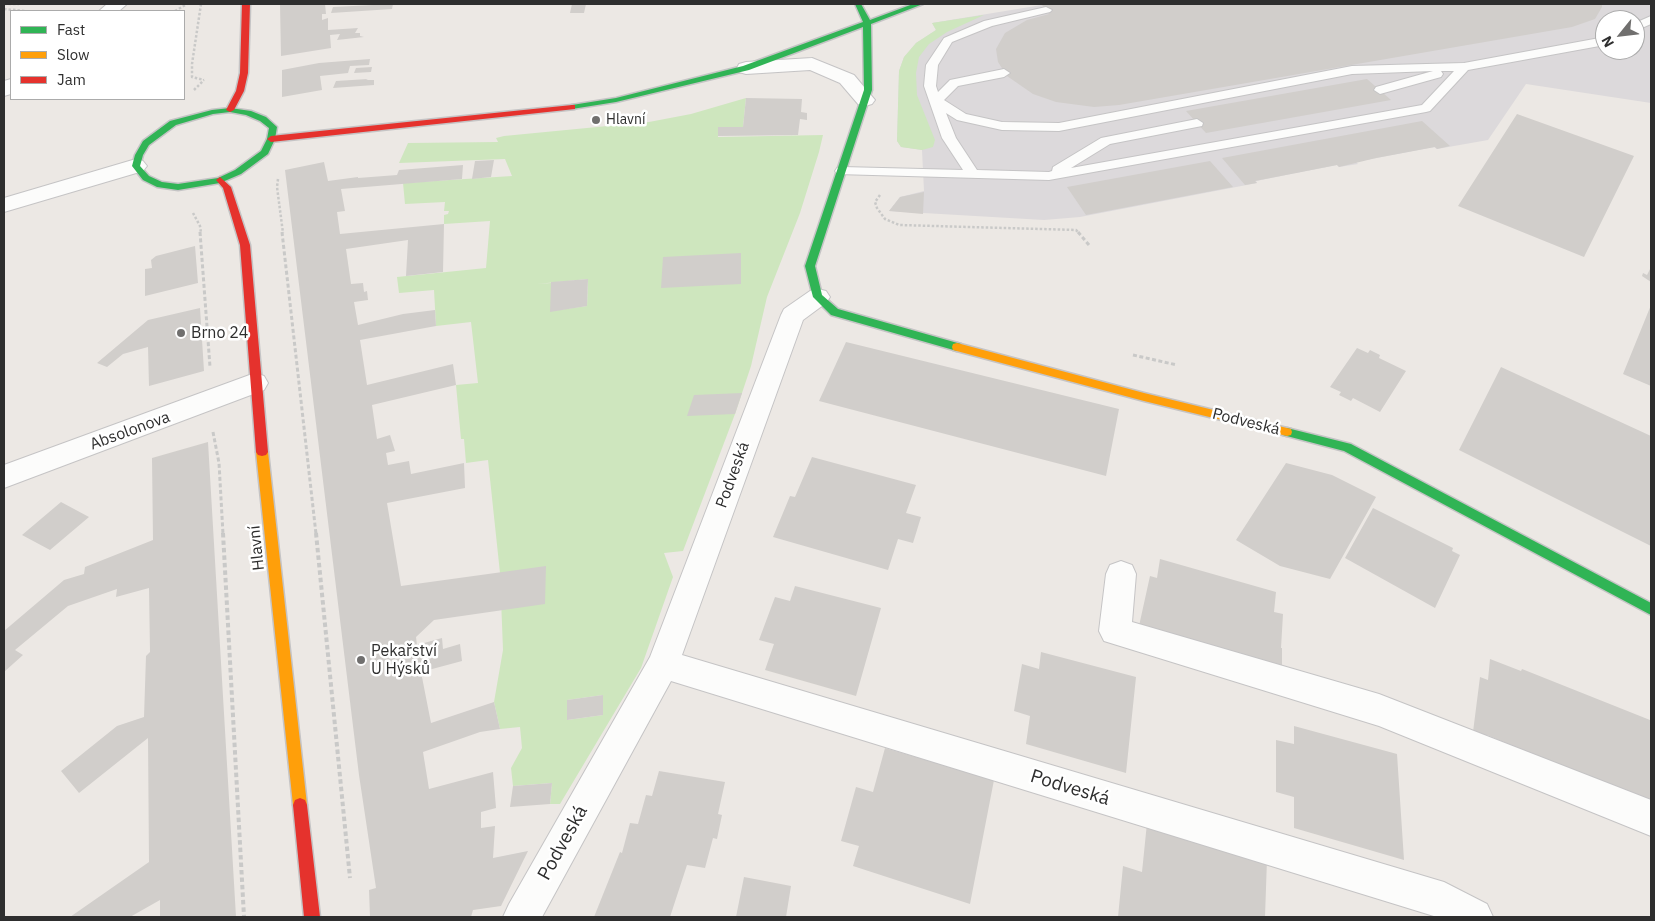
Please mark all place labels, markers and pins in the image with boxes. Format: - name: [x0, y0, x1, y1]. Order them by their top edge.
- place label: Hlavní: [606, 112, 645, 128]
- marker: Hlavní: [590, 114, 602, 126]
- place label: Brno 24: [191, 323, 248, 343]
- marker: Brno 24: [175, 327, 187, 339]
- place label: Pekařství U Hýsků: [371, 641, 437, 679]
- marker: Pekařství U Hýsků: [355, 654, 367, 666]

